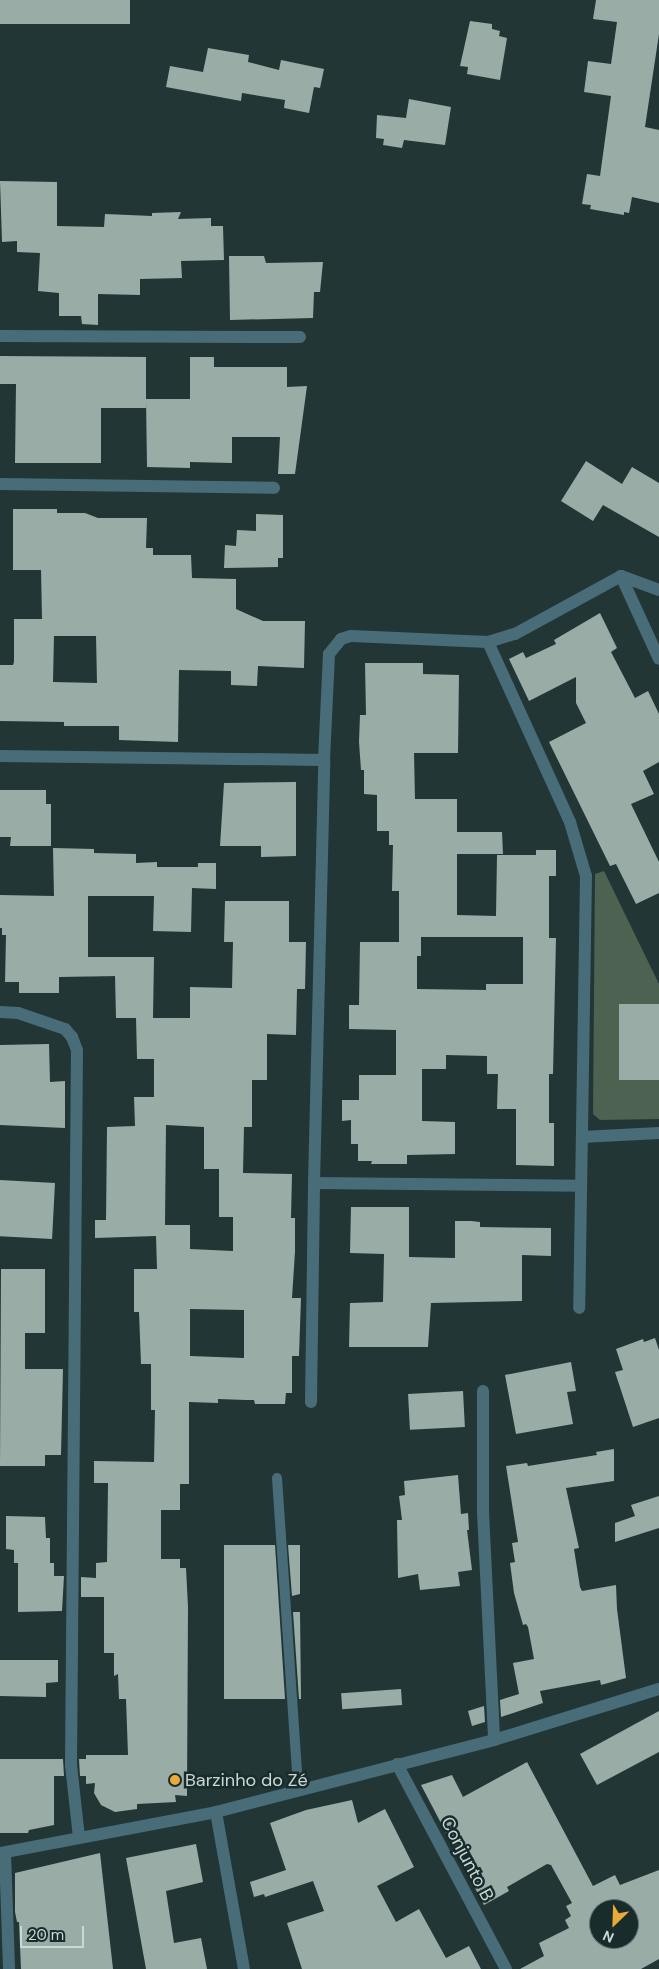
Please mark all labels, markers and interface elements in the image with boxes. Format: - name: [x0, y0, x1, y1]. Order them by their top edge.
- place label: Barzinho do Zé: [185, 1769, 308, 1791]
- marker: Barzinho do Zé: [169, 1774, 181, 1786]
- street label: Conjunto B: [436, 1813, 498, 1905]
- north arrow: [589, 1899, 639, 1949]
- scale bar: [22, 1916, 86, 1948]
- text: 20 m: [28, 1925, 64, 1945]
- text: N: [600, 1926, 617, 1947]

